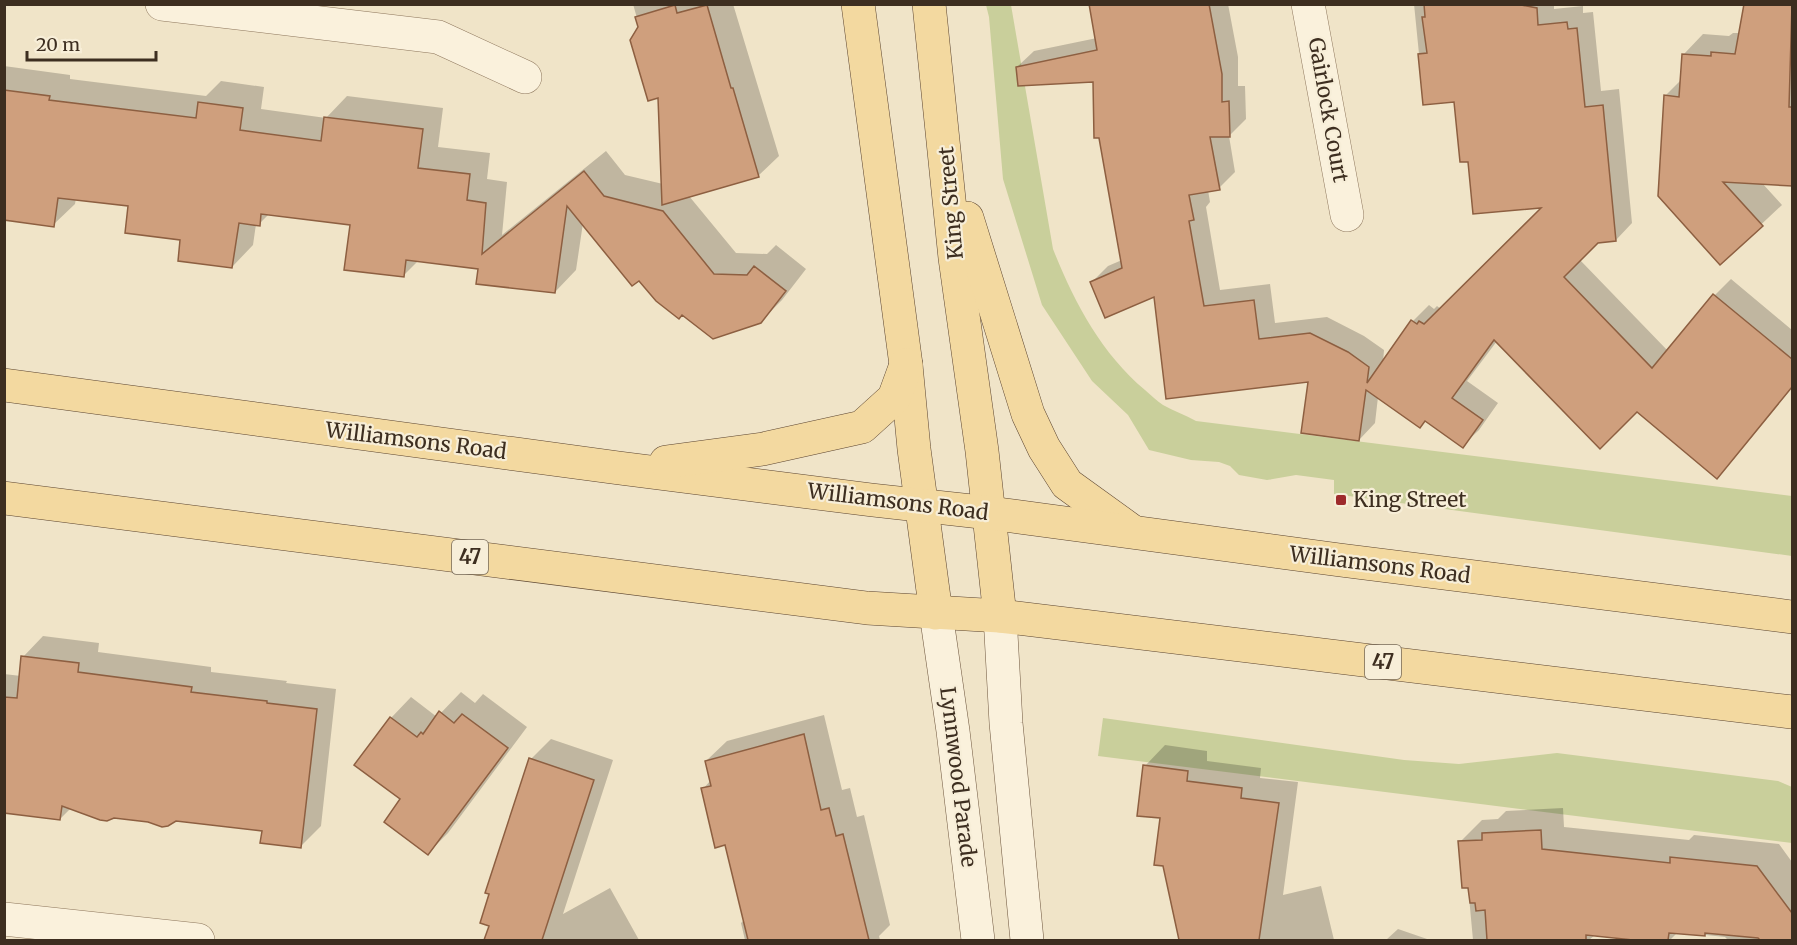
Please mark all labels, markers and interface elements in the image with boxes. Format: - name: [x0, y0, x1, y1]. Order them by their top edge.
- scale bar: [27, 24, 156, 62]
- text: 20 m: [36, 33, 80, 56]
- street label: Gairlock Court: [1302, 35, 1355, 184]
- street label: King Street: [932, 145, 969, 261]
- street label: Williamsons Road: [323, 416, 508, 465]
- street label: Williamsons Road: [805, 477, 990, 526]
- place label: King Street: [1353, 486, 1466, 513]
- marker: King Street: [1334, 493, 1348, 507]
- road number: 47: [452, 540, 488, 574]
- street label: Williamsons Road: [1287, 540, 1472, 589]
- road number: 47: [1365, 645, 1401, 679]
- street label: Lynnwood Parade: [934, 685, 983, 869]

